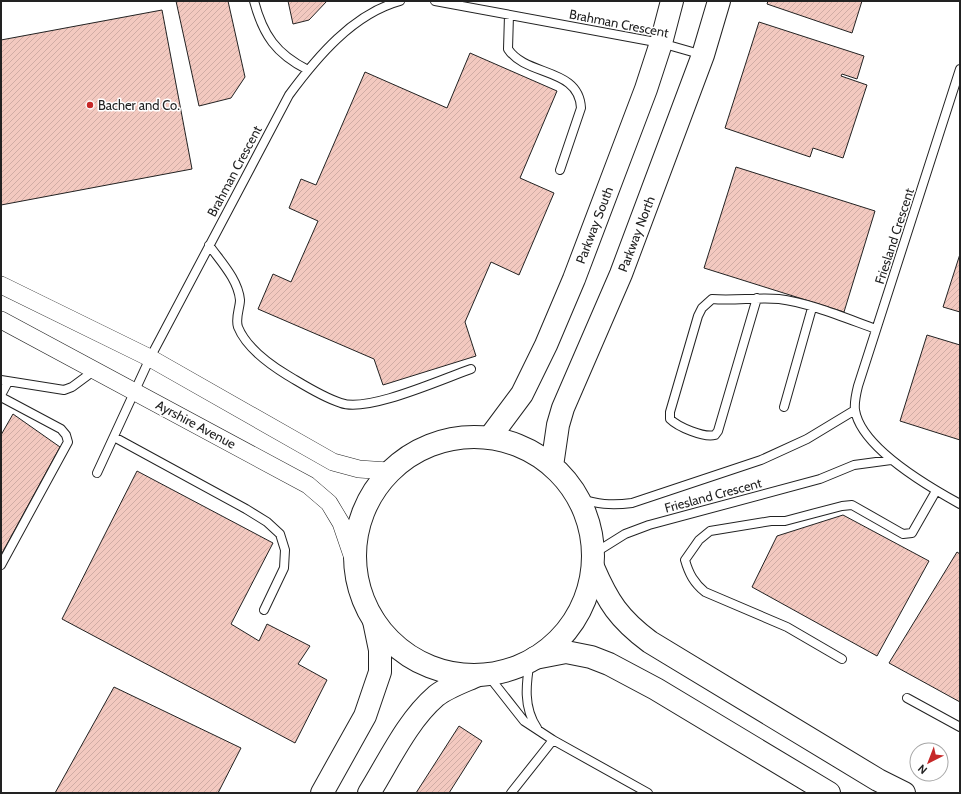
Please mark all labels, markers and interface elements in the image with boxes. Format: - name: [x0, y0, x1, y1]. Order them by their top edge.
- street label: Brahman Crescent: [568, 6, 671, 41]
- place label: Bacher and Co.: [98, 97, 180, 113]
- marker: Bacher and Co.: [85, 100, 95, 110]
- street label: Brahman Crescent: [203, 122, 265, 219]
- street label: Parkway South: [572, 184, 616, 266]
- street label: Friesland Crescent: [871, 186, 917, 286]
- street label: Parkway North: [614, 194, 658, 274]
- street label: Ayrshire Avenue: [153, 396, 239, 452]
- street label: Friesland Crescent: [663, 474, 764, 516]
- north arrow: [909, 742, 949, 782]
- text: N: [915, 762, 930, 777]

